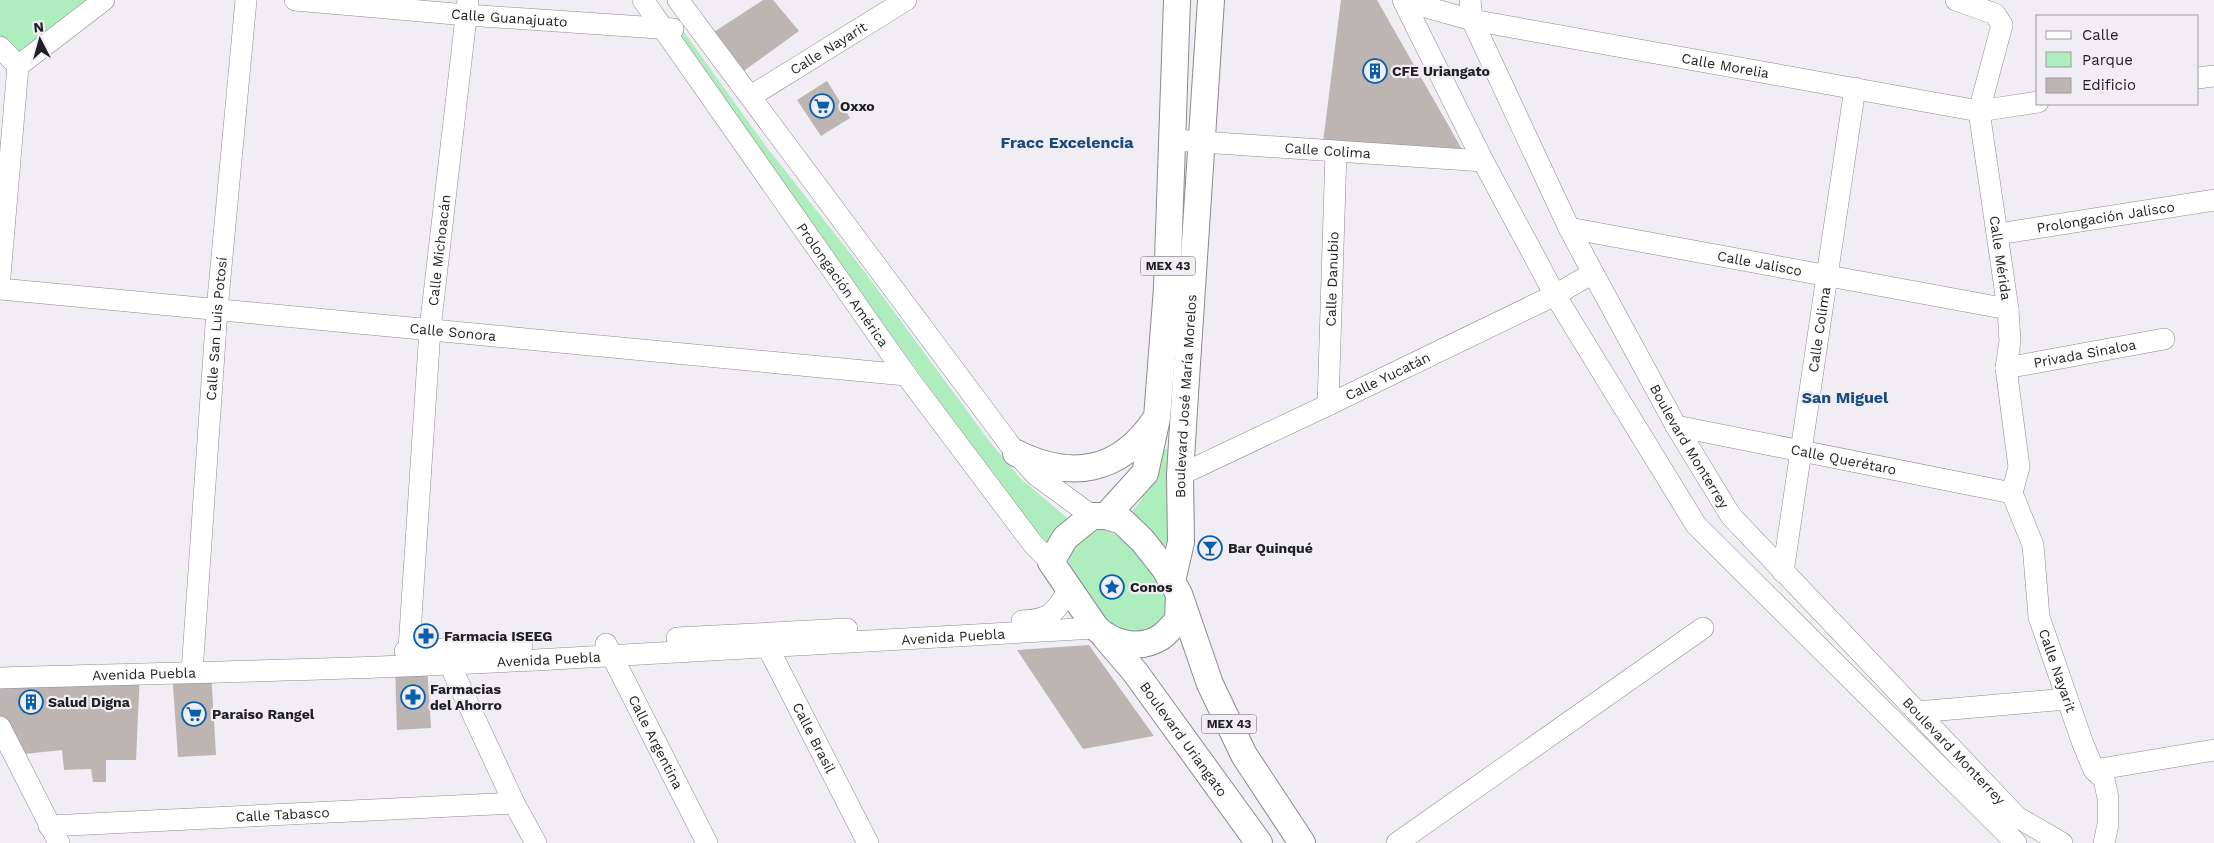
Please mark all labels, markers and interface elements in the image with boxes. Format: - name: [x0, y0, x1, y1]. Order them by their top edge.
- street label: Calle Guanajuato: [450, 6, 568, 30]
- north arrow: [15, 15, 65, 65]
- legend: [2036, 15, 2199, 105]
- street label: Calle Nayarit: [787, 18, 870, 78]
- text: N: [33, 19, 45, 36]
- text: Calle: [2082, 26, 2119, 44]
- street label: Calle Morelia: [1680, 50, 1771, 81]
- text: Parque: [2082, 51, 2133, 69]
- building icon: CFE Uriangato: [1362, 58, 1388, 84]
- place label: CFE Uriangato: [1392, 63, 1490, 79]
- text: Edificio: [2082, 76, 2136, 94]
- supermarket icon: Oxxo: [809, 93, 835, 119]
- place label: Oxxo: [840, 98, 875, 114]
- district label: Fracc Excelencia: [1000, 133, 1134, 152]
- street label: Calle Colima: [1284, 140, 1371, 161]
- street label: Calle Michoacán: [425, 194, 453, 307]
- street label: Prolongación Jalisco: [2035, 198, 2176, 236]
- street label: Calle Mérida: [1986, 215, 2015, 301]
- street label: Prolongación América: [794, 220, 892, 350]
- street label: Calle Danubio: [1322, 231, 1341, 327]
- street label: Calle Jalisco: [1716, 248, 1804, 279]
- street label: Calle San Luis Potosí: [203, 256, 230, 401]
- road number: MEX 43: [1140, 256, 1196, 276]
- street label: Calle Colima: [1805, 286, 1833, 374]
- street label: Boulevard José María Morelos: [1172, 294, 1200, 498]
- street label: Calle Sonora: [409, 320, 497, 344]
- street label: Privada Sinaloa: [2032, 336, 2137, 371]
- street label: Calle Yucatán: [1343, 349, 1433, 403]
- street label: Boulevard Monterrey: [1647, 381, 1733, 512]
- district label: San Miguel: [1802, 388, 1889, 407]
- street label: Calle Querétaro: [1790, 441, 1898, 478]
- bar icon: Bar Quinqué: [1197, 535, 1223, 561]
- place label: Bar Quinqué: [1228, 540, 1313, 556]
- place icon: Conos: [1099, 574, 1125, 600]
- place label: Conos: [1130, 579, 1173, 595]
- pharmacy icon: Farmacia ISEEG: [413, 623, 439, 649]
- street label: Avenida Puebla: [901, 626, 1006, 648]
- street label: Calle Nayarit: [2036, 627, 2079, 714]
- place label: Farmacia ISEEG: [444, 628, 552, 644]
- street label: Avenida Puebla: [496, 649, 601, 670]
- street label: Avenida Puebla: [92, 665, 196, 683]
- street label: Boulevard Uriangato: [1137, 679, 1231, 800]
- place label: Farmacias del Ahorro: [430, 681, 502, 713]
- pharmacy icon: Farmacias del Ahorro: [400, 684, 426, 710]
- building icon: Salud Digna: [18, 689, 44, 715]
- street label: Calle Argentina: [625, 692, 686, 792]
- place label: Salud Digna: [48, 694, 131, 710]
- street label: Boulevard Monterrey: [1900, 694, 2009, 808]
- street label: Calle Brasil: [789, 700, 839, 776]
- supermarket icon: Paraiso Rangel: [181, 701, 207, 727]
- place label: Paraiso Rangel: [212, 706, 315, 722]
- road number: MEX 43: [1202, 714, 1256, 734]
- street label: Calle Tabasco: [235, 804, 330, 825]

